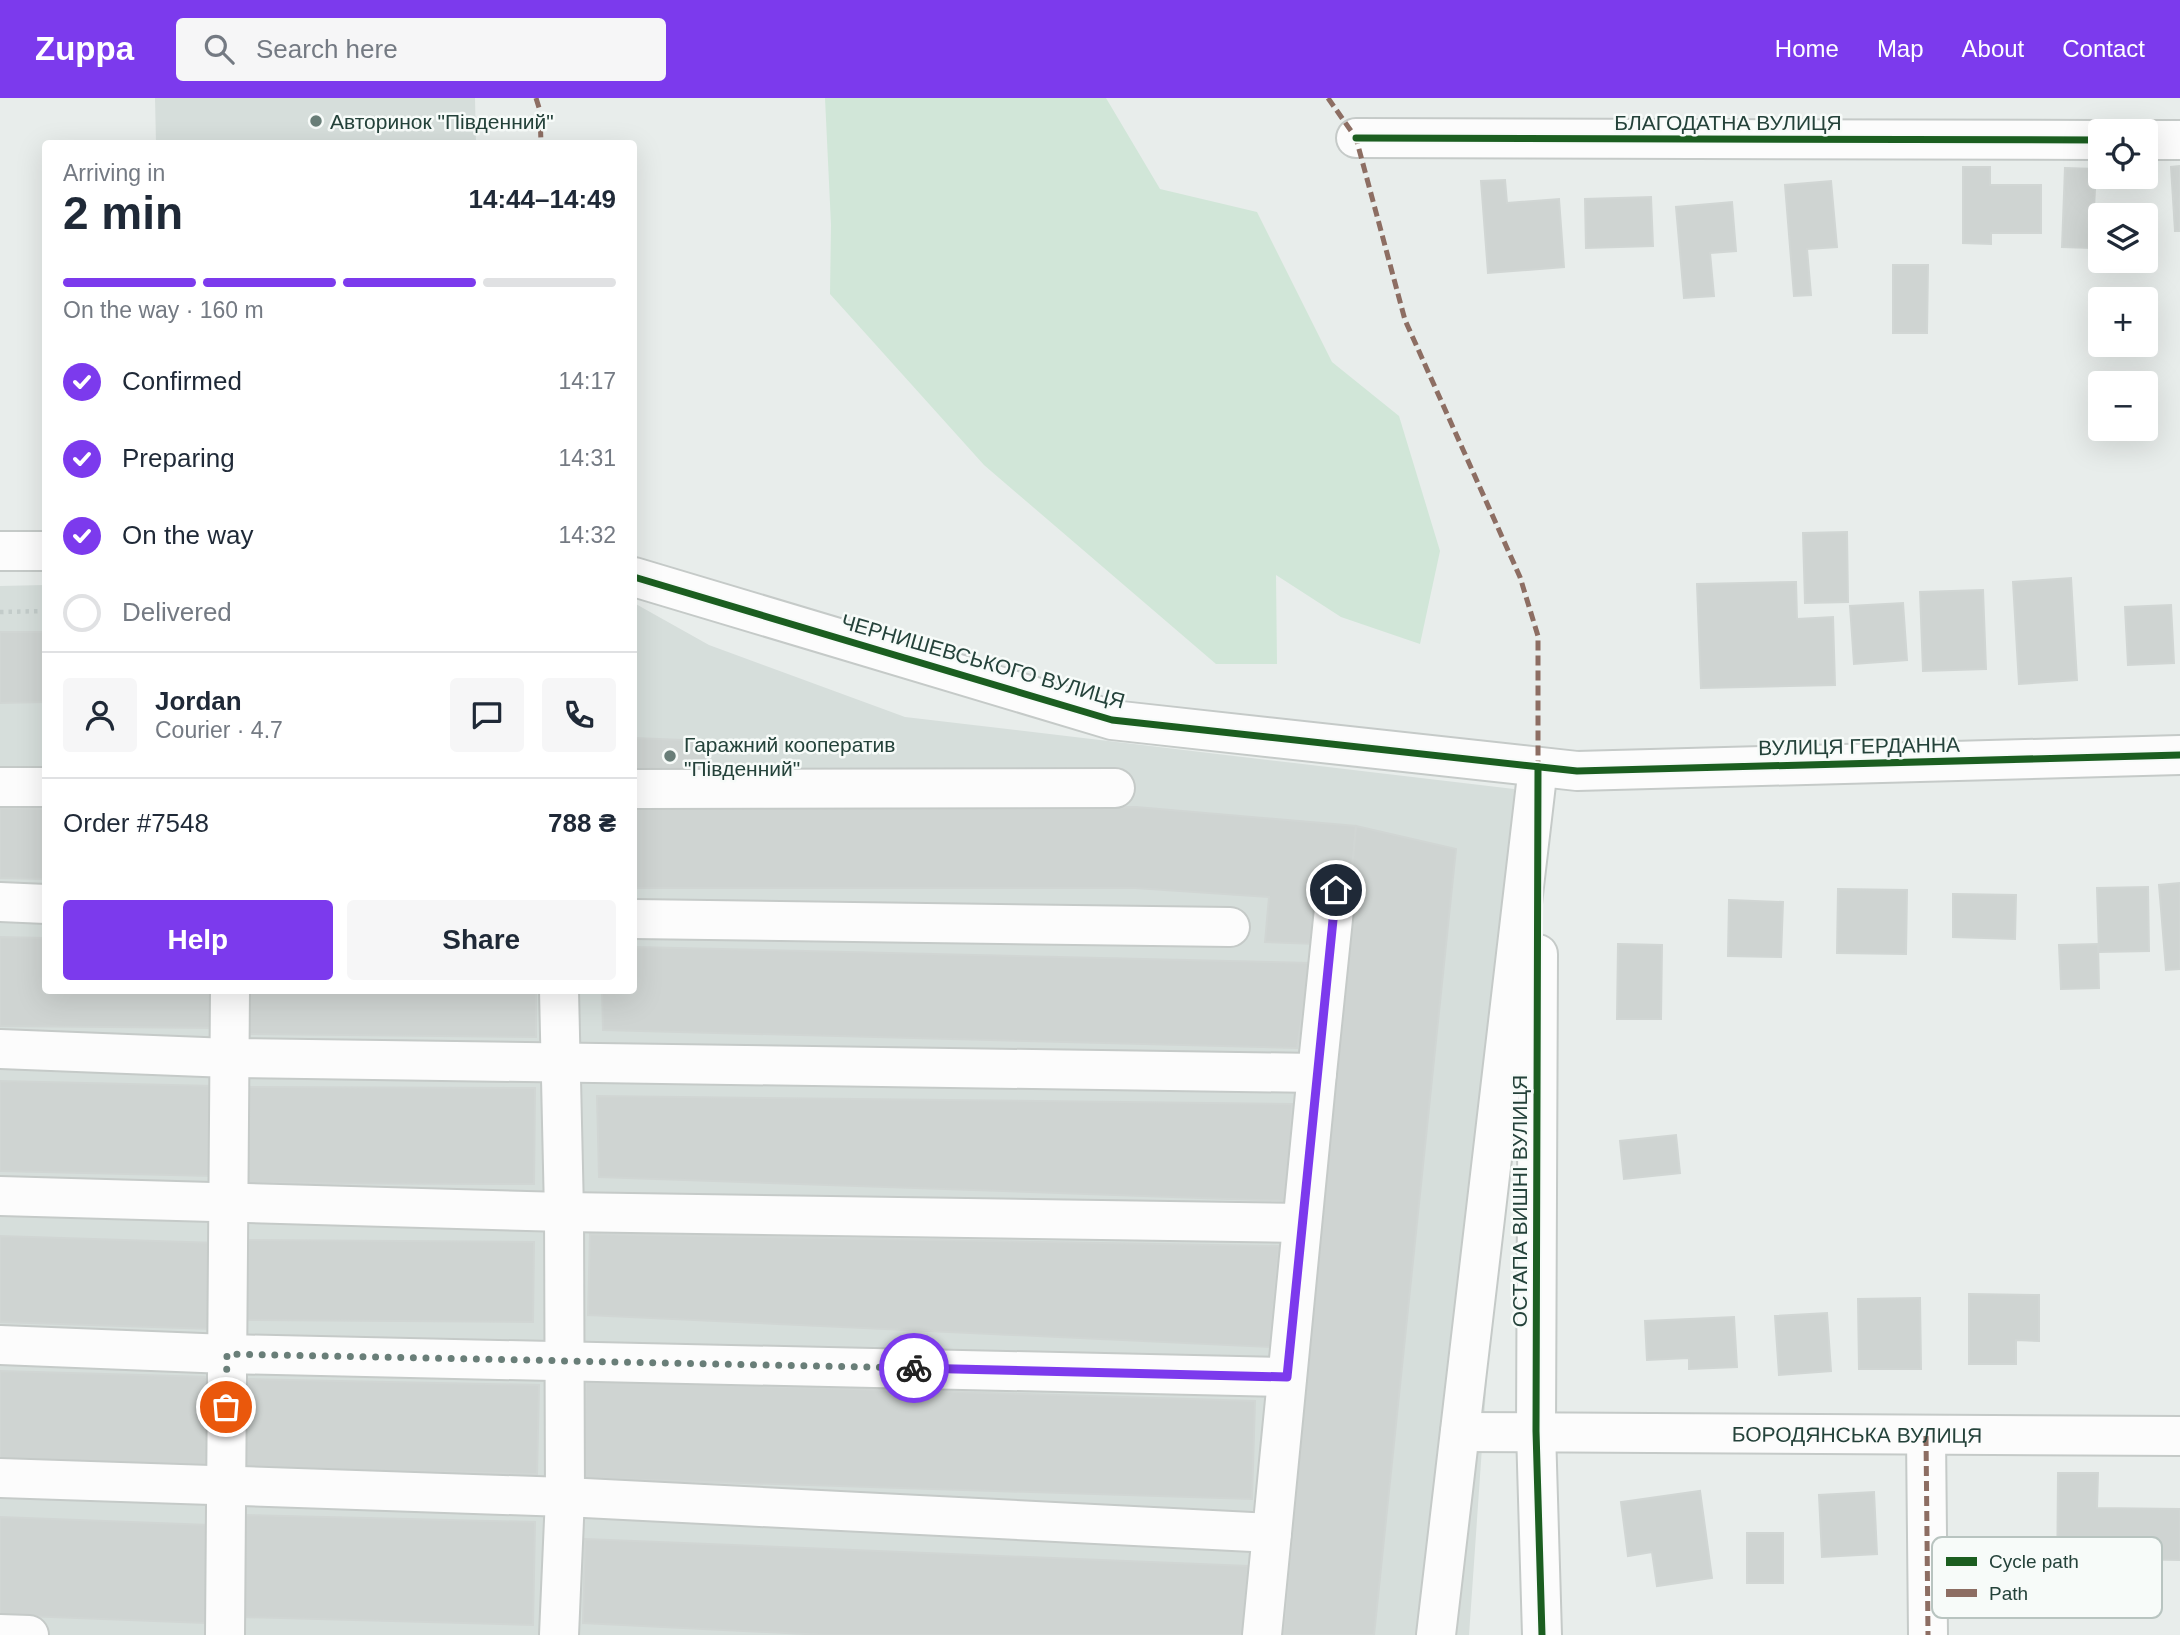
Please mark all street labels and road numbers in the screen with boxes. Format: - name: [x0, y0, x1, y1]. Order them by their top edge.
- street label: БЛАГОДАТНА ВУЛИЦЯ: [1614, 111, 1842, 134]
- street label: ЧЕРНИШЕВСЬКОГО ВУЛИЦЯ: [839, 609, 1127, 713]
- street label: ВУЛИЦЯ ГЕРДАННА: [1758, 733, 1960, 759]
- street label: ОСТАПА ВИШНІ ВУЛИЦЯ: [1508, 1075, 1531, 1327]
- street label: БОРОДЯНСЬКА ВУЛИЦЯ: [1732, 1422, 1982, 1446]

